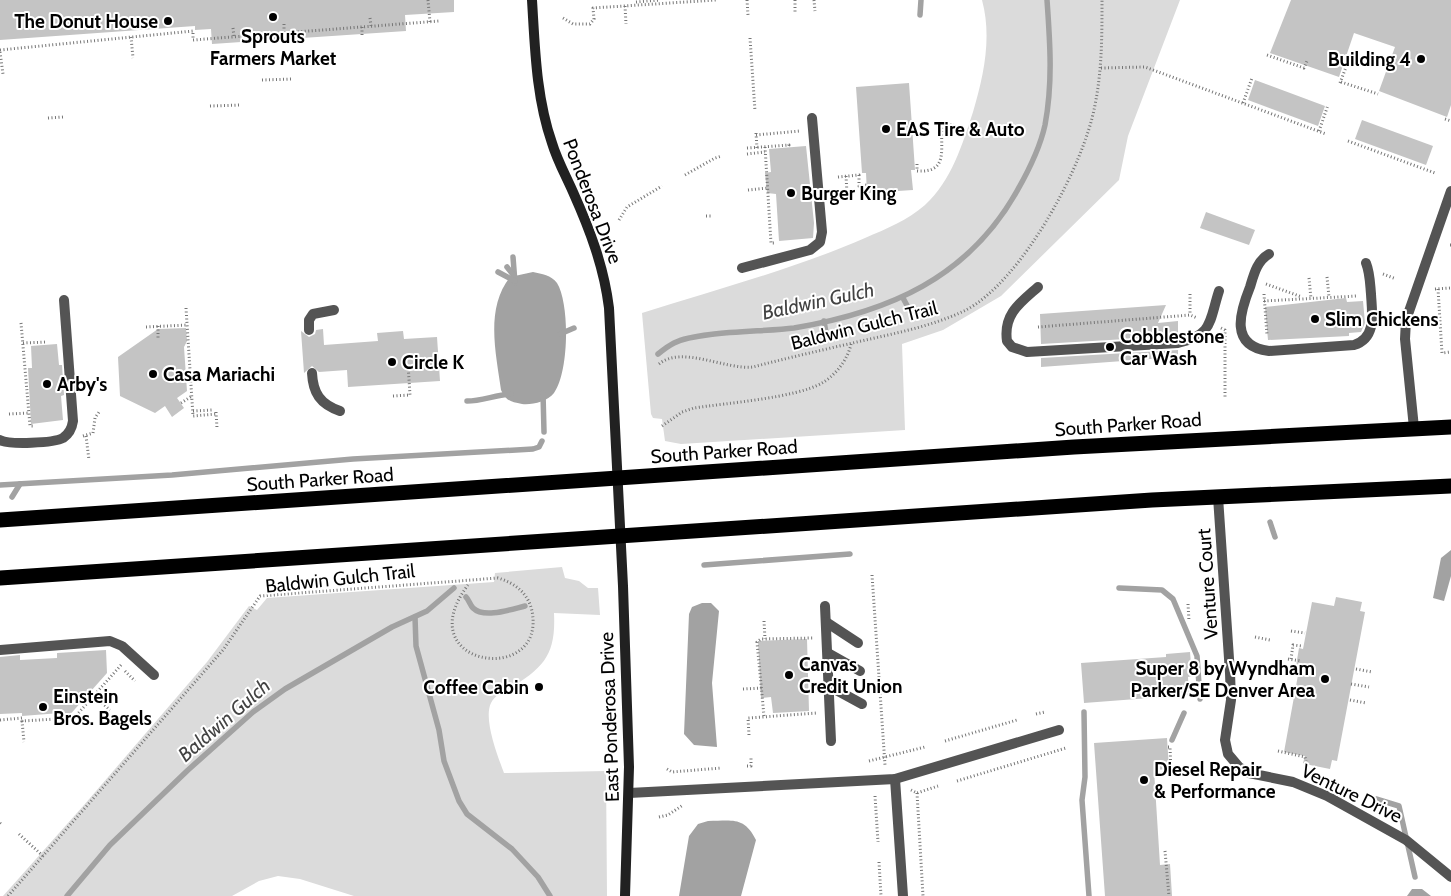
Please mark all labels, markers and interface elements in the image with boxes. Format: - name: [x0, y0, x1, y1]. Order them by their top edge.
- place label: The Donut House: [14, 10, 158, 33]
- marker: Sprouts Farmers Market: [267, 11, 279, 23]
- marker: The Donut House: [162, 15, 174, 27]
- place label: Sprouts Farmers Market: [210, 25, 337, 70]
- place label: Building 4: [1328, 48, 1411, 71]
- marker: Building 4: [1415, 53, 1427, 65]
- place label: EAS Tire & Auto: [896, 118, 1025, 141]
- marker: EAS Tire & Auto: [880, 123, 892, 135]
- street label: Ponderosa Drive: [558, 135, 627, 267]
- place label: Burger King: [801, 182, 897, 205]
- marker: Burger King: [785, 187, 797, 199]
- water label: Baldwin Gulch: [760, 277, 876, 325]
- street label: Baldwin Gulch Trail: [788, 296, 940, 355]
- place label: Slim Chickens: [1325, 308, 1439, 331]
- marker: Slim Chickens: [1309, 313, 1321, 325]
- place label: Cobblestone Car Wash: [1120, 325, 1224, 370]
- marker: Cobblestone Car Wash: [1104, 341, 1116, 353]
- place label: Circle K: [402, 351, 464, 374]
- marker: Circle K: [386, 356, 398, 368]
- place label: Casa Mariachi: [163, 363, 275, 386]
- marker: Casa Mariachi: [147, 368, 159, 380]
- place label: Arby's: [57, 373, 107, 396]
- marker: Arby's: [41, 378, 53, 390]
- street label: South Parker Road: [1054, 408, 1202, 441]
- street label: South Parker Road: [650, 435, 798, 468]
- street label: South Parker Road: [246, 463, 394, 496]
- street label: Venture Court: [1192, 527, 1223, 640]
- street label: Baldwin Gulch Trail: [264, 559, 416, 598]
- street label: East Ponderosa Drive: [595, 631, 624, 802]
- place label: Canvas Credit Union: [799, 653, 902, 698]
- place label: Super 8 by Wyndham Parker/SE Denver Area: [1131, 657, 1316, 702]
- marker: Canvas Credit Union: [783, 669, 795, 681]
- marker: Super 8 by Wyndham Parker/SE Denver Area: [1319, 673, 1331, 685]
- water label: Baldwin Gulch: [173, 674, 275, 766]
- place label: Coffee Cabin: [423, 676, 529, 699]
- marker: Coffee Cabin: [533, 681, 545, 693]
- place label: Einstein Bros. Bagels: [53, 685, 152, 730]
- marker: Einstein Bros. Bagels: [37, 701, 49, 713]
- place label: Diesel Repair & Performance: [1154, 758, 1276, 803]
- street label: Venture Drive: [1298, 759, 1406, 828]
- marker: Diesel Repair & Performance: [1138, 774, 1150, 786]

